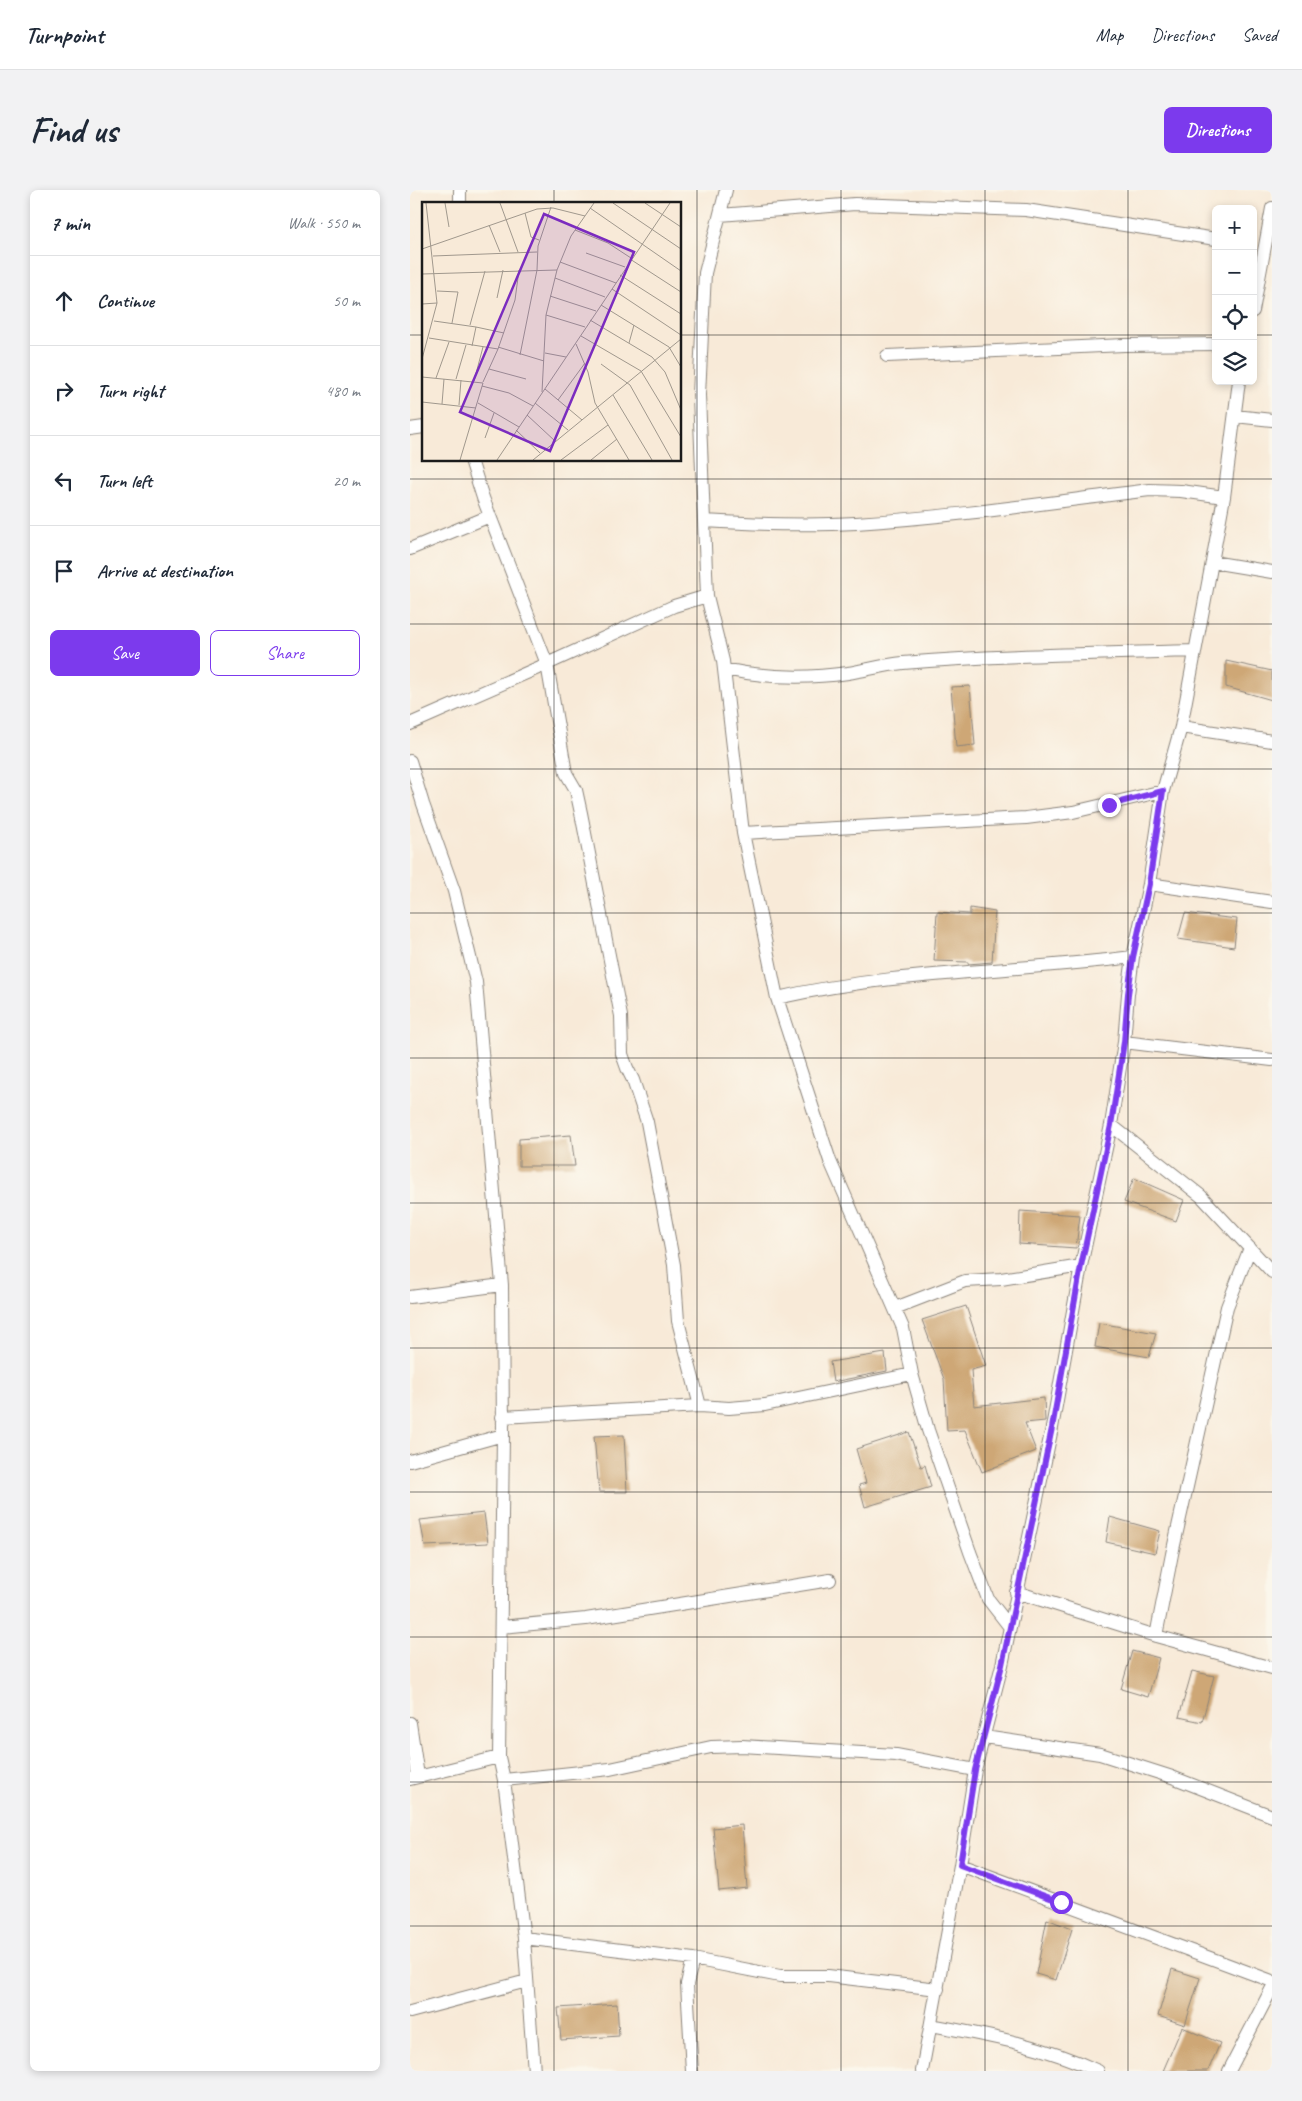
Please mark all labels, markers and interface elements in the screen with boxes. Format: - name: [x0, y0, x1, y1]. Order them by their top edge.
- text: Turnpoint: [25, 20, 104, 50]
- text: Map: [1096, 24, 1123, 46]
- text: Directions: [1151, 24, 1214, 46]
- text: Saved: [1242, 24, 1277, 46]
- button: Directions: [1164, 107, 1272, 153]
- text: Find us: [30, 108, 117, 153]
- inset map: [422, 202, 681, 461]
- map controls: [1212, 205, 1257, 385]
- button: +: [1212, 205, 1257, 250]
- text: 7 min: [50, 210, 90, 236]
- text: Walk · 550 m: [288, 213, 360, 233]
- button: −: [1212, 250, 1257, 295]
- icon: ahead: [50, 287, 78, 315]
- text: Continue: [97, 289, 154, 313]
- text: 50 m: [333, 291, 360, 311]
- button: locate: [1212, 295, 1257, 340]
- button: layers: [1212, 340, 1257, 385]
- icon: right: [50, 377, 78, 405]
- text: Turn right: [97, 379, 164, 403]
- text: 480 m: [326, 381, 360, 401]
- icon: left: [50, 467, 78, 495]
- text: Turn left: [97, 469, 152, 493]
- text: 20 m: [333, 471, 360, 491]
- icon: arrive: [50, 557, 78, 585]
- text: Arrive at destination: [97, 559, 233, 583]
- button: Save: [50, 630, 200, 676]
- button: Share: [210, 630, 360, 676]
- route end: [1098, 794, 1121, 817]
- route start: [1050, 1891, 1073, 1914]

